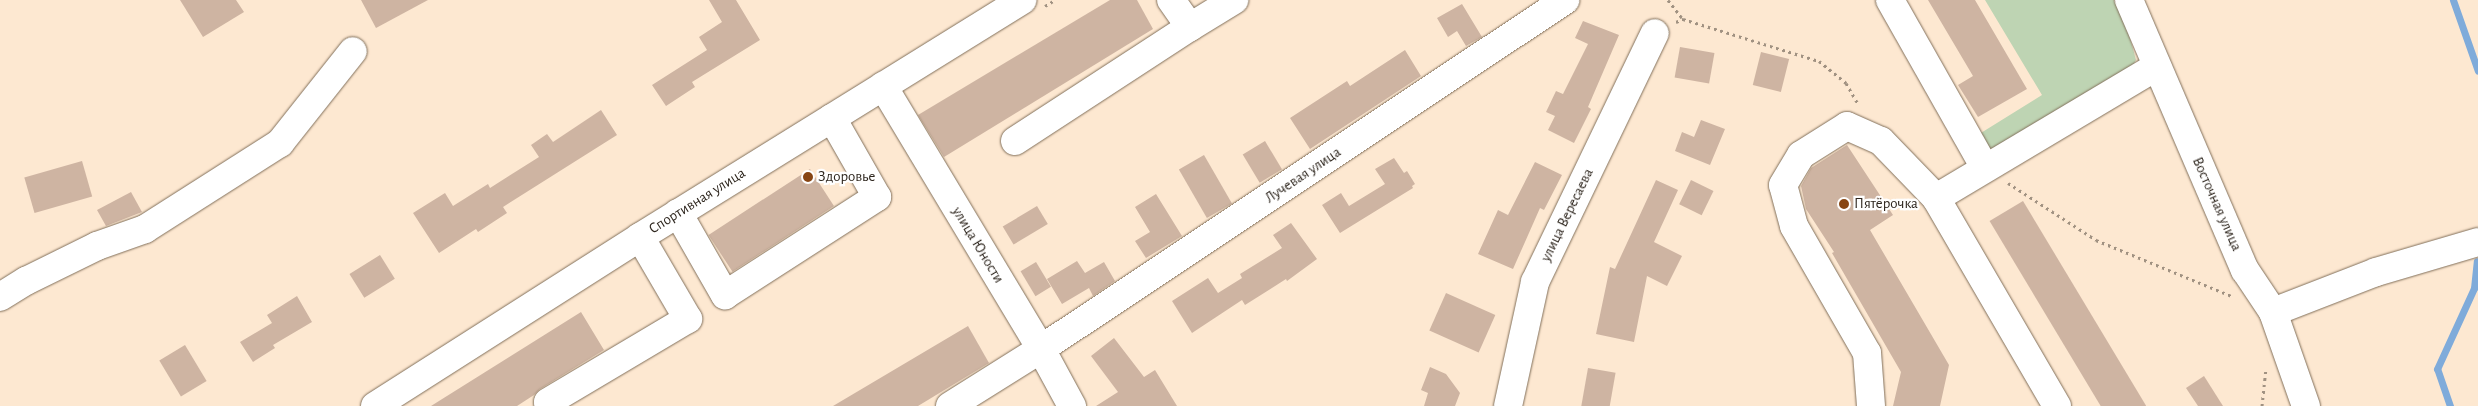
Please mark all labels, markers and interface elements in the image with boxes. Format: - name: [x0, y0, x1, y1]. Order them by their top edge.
- street label: Лучевая улица: [1262, 143, 1344, 207]
- street label: Восточная улица: [2188, 154, 2246, 254]
- street label: Спортивная улица: [645, 164, 749, 238]
- street label: улица Вересаева: [1537, 166, 1597, 264]
- place label: Здоровье: [818, 168, 875, 186]
- marker: Здоровье: [802, 171, 814, 183]
- place label: Пятёрочка: [1854, 195, 1918, 213]
- marker: Пятёрочка: [1838, 198, 1850, 210]
- street label: улица Юности: [948, 203, 1008, 287]

